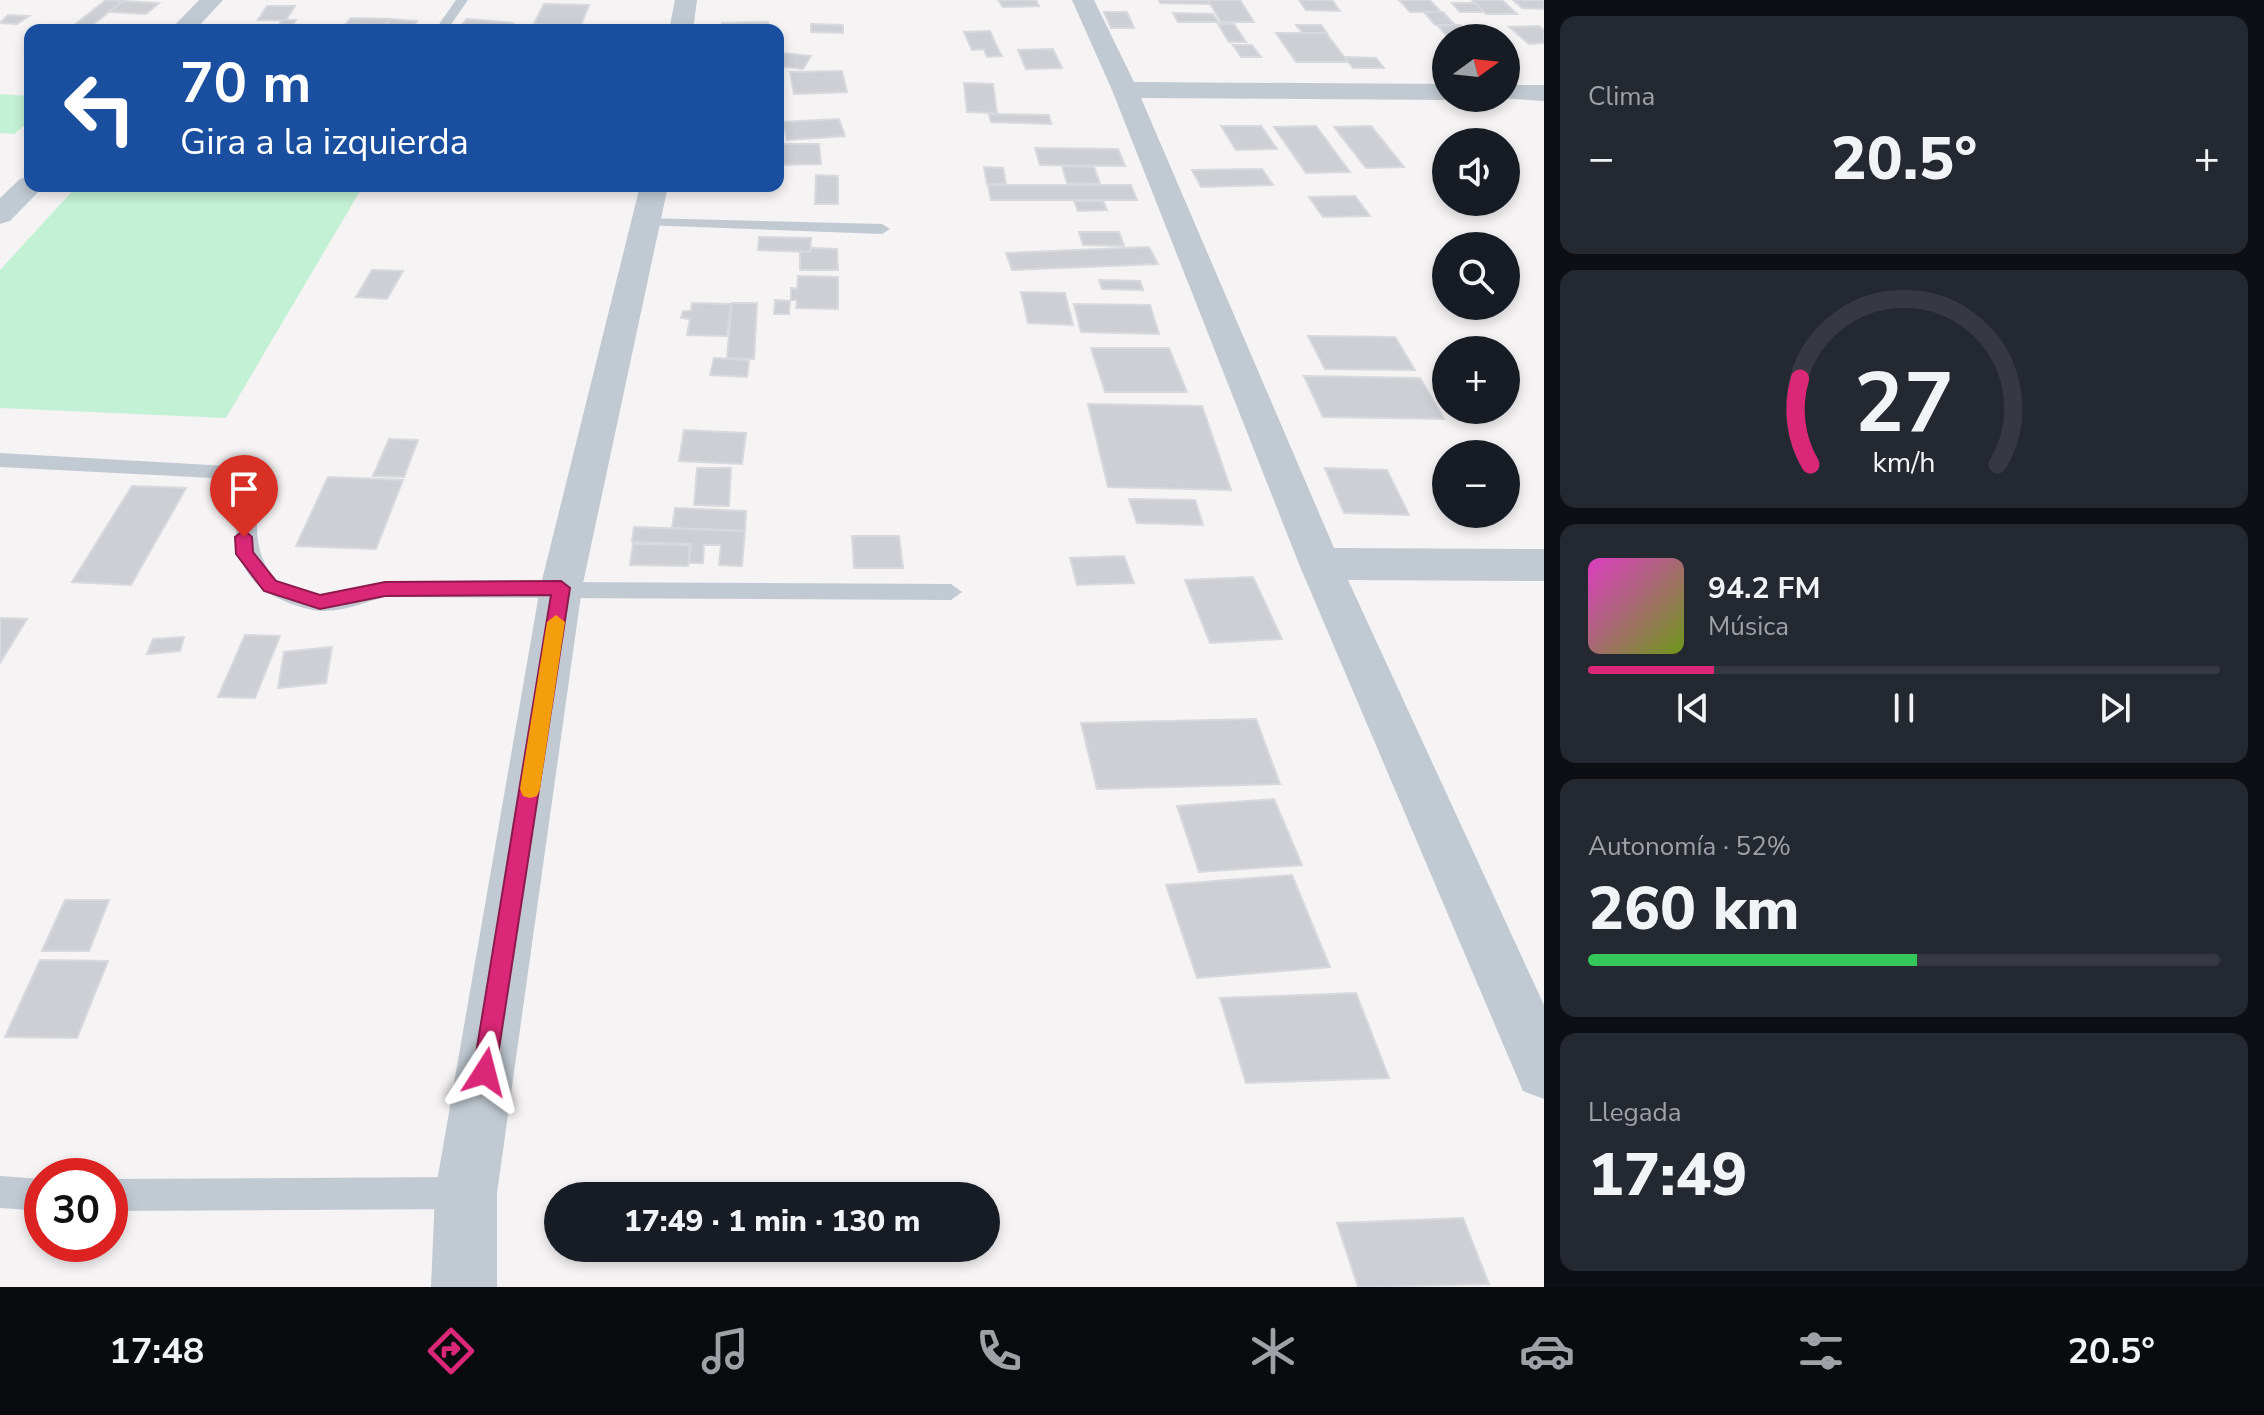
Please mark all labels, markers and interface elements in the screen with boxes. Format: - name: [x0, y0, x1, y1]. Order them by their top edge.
- north arrow: [1432, 24, 1520, 112]
- map controls: [1432, 24, 1520, 528]
- text: 70 m: [180, 45, 311, 122]
- icon: left: [48, 56, 152, 160]
- text: Clima: [1588, 79, 1655, 114]
- text: Gira a la izquierda: [180, 118, 469, 167]
- text: 20.5°: [1831, 118, 1977, 200]
- button: sound: [1432, 128, 1520, 216]
- text: −: [1588, 129, 1614, 189]
- text: +: [2194, 129, 2220, 189]
- button: search: [1432, 232, 1520, 320]
- button: +: [1432, 336, 1520, 424]
- text: 27: [1854, 347, 1954, 460]
- button: −: [1432, 440, 1520, 528]
- text: km/h: [1873, 443, 1935, 482]
- pin: [210, 455, 278, 537]
- icon: arrive: [222, 467, 266, 511]
- text: 94.2 FM: [1708, 568, 1820, 609]
- text: Música: [1708, 609, 1789, 644]
- icon: previous: [1671, 686, 1715, 730]
- icon: pause: [1882, 686, 1926, 730]
- icon: next: [2093, 686, 2137, 730]
- text: Autonomía · 52%: [1588, 829, 1791, 864]
- text: 260 km: [1588, 868, 1800, 950]
- position arrow: [443, 1030, 527, 1114]
- text: Llegada: [1588, 1095, 1681, 1130]
- text: 17:49: [1588, 1134, 1748, 1216]
- speed limit sign: 30: [24, 1158, 128, 1262]
- text: 17:49 · 1 min · 130 m: [624, 1201, 920, 1242]
- icon: directions: [423, 1323, 479, 1379]
- icon: music: [697, 1323, 753, 1379]
- icon: phone: [971, 1323, 1027, 1379]
- icon: climate: [1245, 1323, 1301, 1379]
- icon: car: [1519, 1323, 1575, 1379]
- icon: filters: [1793, 1323, 1849, 1379]
- text: 17:48: [109, 1327, 204, 1376]
- text: 20.5°: [2068, 1327, 2155, 1376]

